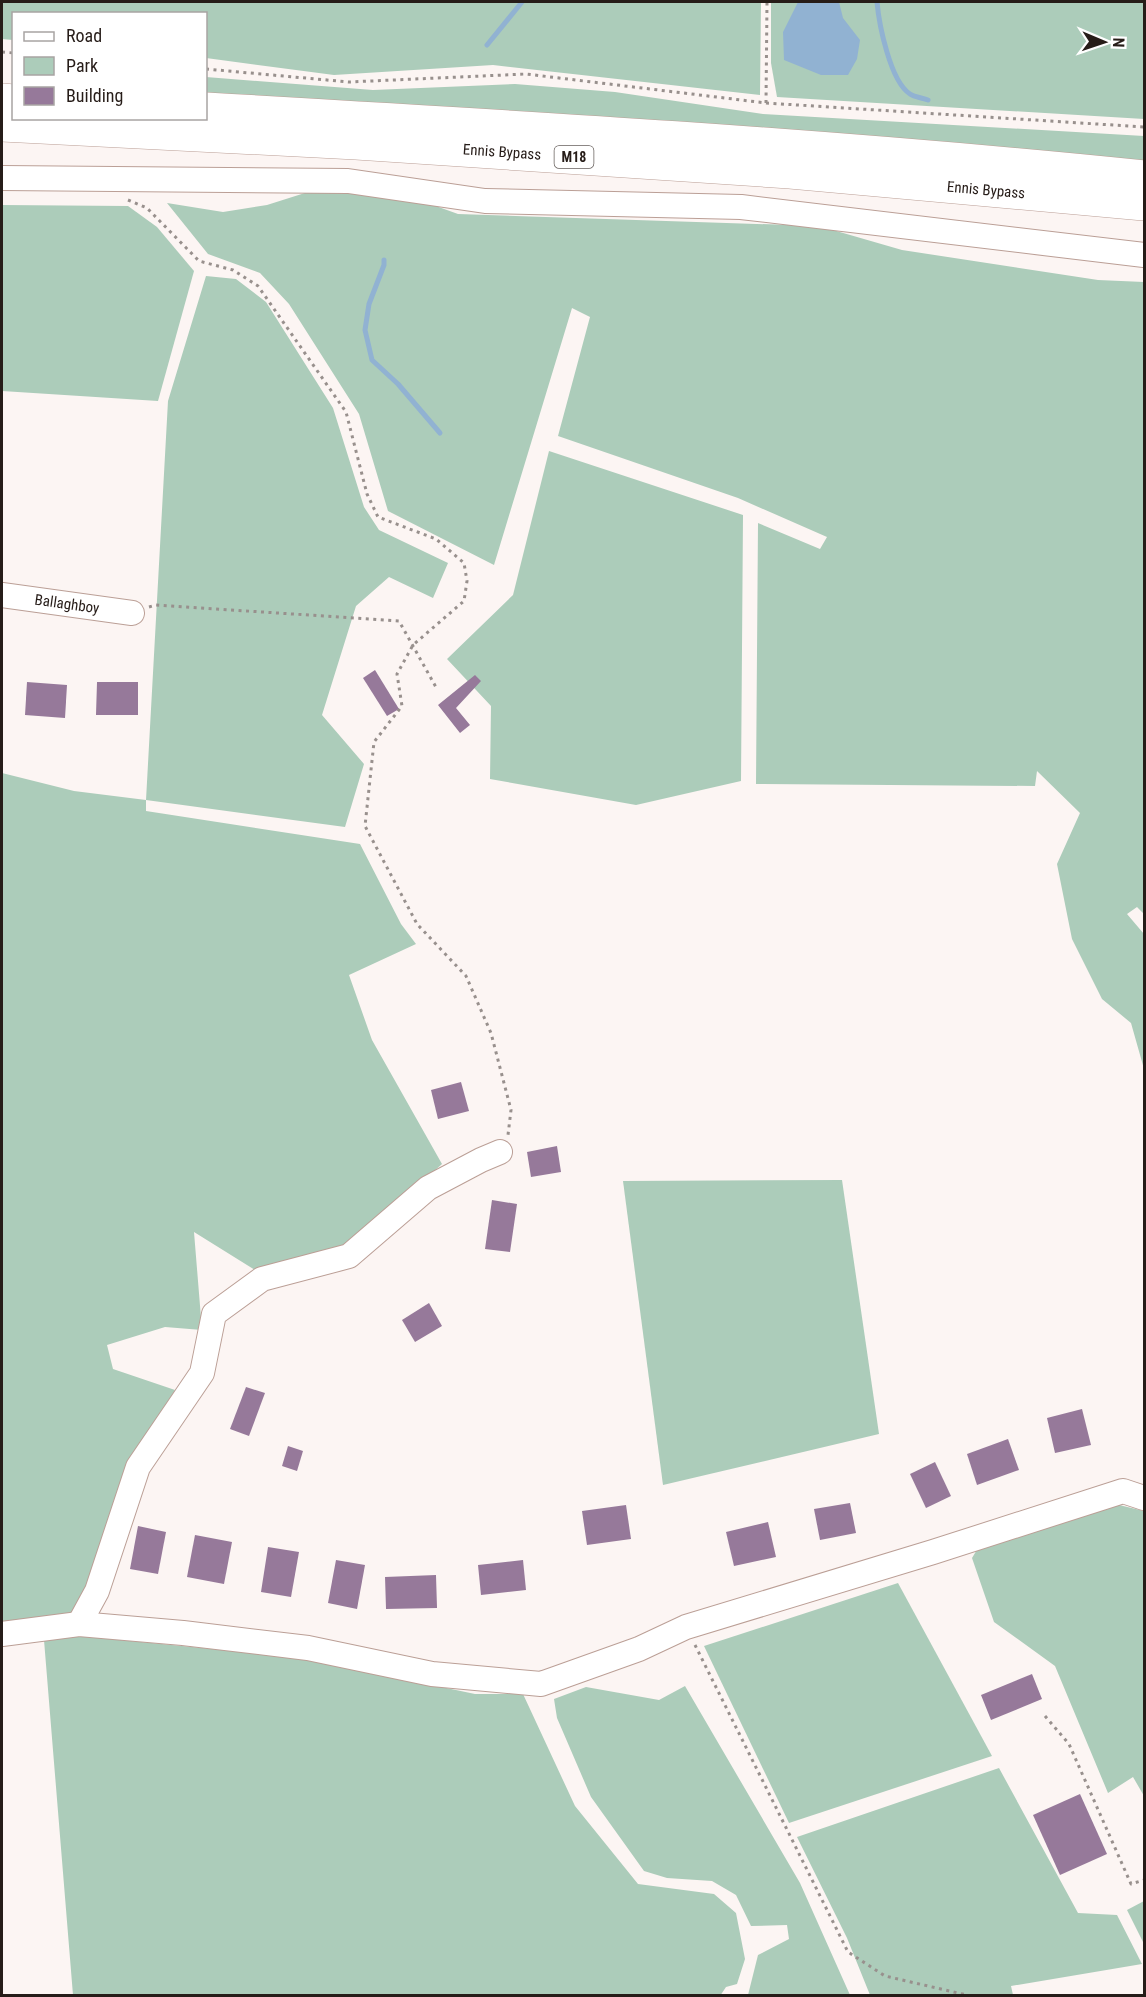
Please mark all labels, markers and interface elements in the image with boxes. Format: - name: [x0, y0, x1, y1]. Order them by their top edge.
- legend: [12, 12, 207, 120]
- north arrow: [1074, 12, 1134, 72]
- text: Road: [66, 25, 102, 46]
- text: N: [1109, 37, 1128, 48]
- text: Park: [66, 55, 98, 76]
- text: Building: [66, 85, 123, 106]
- street label: Ennis Bypass: [462, 140, 542, 164]
- road number: M18: [554, 146, 594, 168]
- street label: Ennis Bypass: [946, 178, 1026, 202]
- street label: Ballaghboy: [33, 591, 101, 617]

